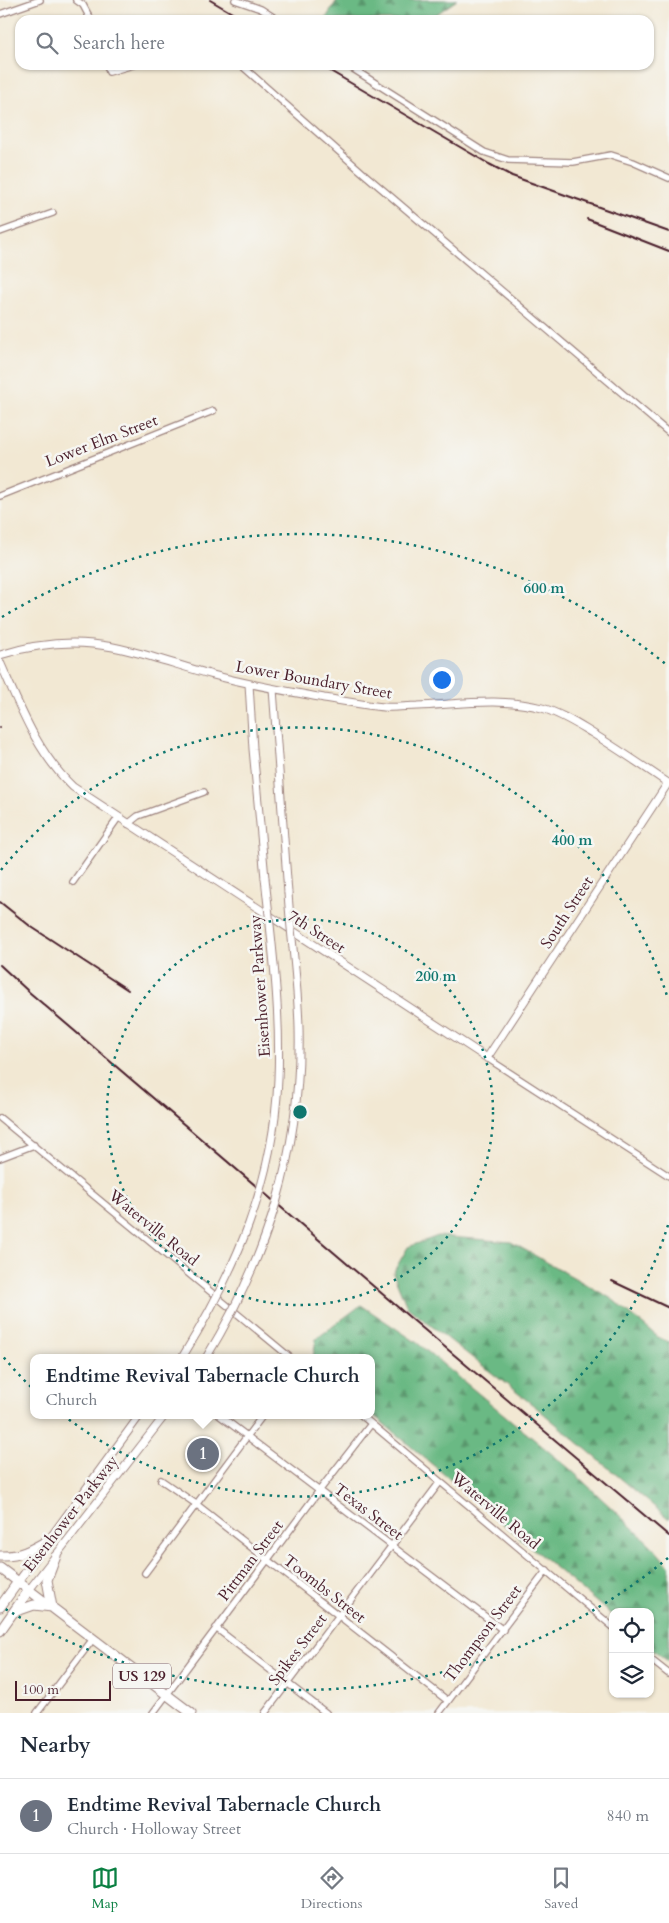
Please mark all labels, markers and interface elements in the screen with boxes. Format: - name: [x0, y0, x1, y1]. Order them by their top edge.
- search box: [15, 15, 654, 70]
- icon: search: [33, 29, 61, 57]
- text: Search here: [73, 30, 165, 56]
- street label: Lower Elm Street: [42, 409, 161, 472]
- text: 600 m: [524, 578, 565, 598]
- street label: Lower Boundary Street: [234, 655, 394, 705]
- your location: [429, 667, 455, 693]
- text: 400 m: [552, 830, 593, 850]
- street label: South Street: [535, 872, 598, 953]
- street label: 7th Street: [283, 905, 350, 959]
- street label: Eisenhower Parkway: [244, 913, 276, 1058]
- text: 200 m: [416, 966, 457, 986]
- centre of rings: [291, 1103, 309, 1121]
- street label: Waterville Road: [103, 1184, 203, 1271]
- popup: [30, 1354, 375, 1419]
- text: Endtime Revival Tabernacle Church: [45, 1363, 360, 1389]
- text: Church: [45, 1389, 97, 1411]
- pin: 1: [187, 1435, 219, 1473]
- street label: Eisenhower Parkway: [18, 1450, 124, 1577]
- street label: Waterville Road: [445, 1466, 545, 1555]
- street label: Texas Street: [329, 1478, 408, 1545]
- street label: Pittman Street: [213, 1515, 289, 1606]
- street label: Toombs Street: [278, 1550, 370, 1628]
- street label: Thompson Street: [439, 1580, 527, 1687]
- map controls: [609, 1608, 654, 1698]
- button: locate: [609, 1608, 654, 1653]
- street label: Spikes Street: [263, 1609, 332, 1690]
- button: layers: [609, 1653, 654, 1698]
- road number: US 129: [113, 1664, 171, 1688]
- scale bar: [15, 1678, 111, 1701]
- text: 100 m: [22, 1680, 59, 1699]
- text: Nearby: [20, 1731, 91, 1760]
- text: Endtime Revival Tabernacle Church: [67, 1792, 381, 1818]
- text: 1: [32, 1805, 40, 1827]
- text: 840 m: [607, 1805, 649, 1827]
- text: Church · Holloway Street: [67, 1818, 241, 1840]
- tab: Map: [91, 1864, 119, 1913]
- tab: Directions: [301, 1864, 362, 1913]
- tab: Saved: [544, 1864, 578, 1913]

